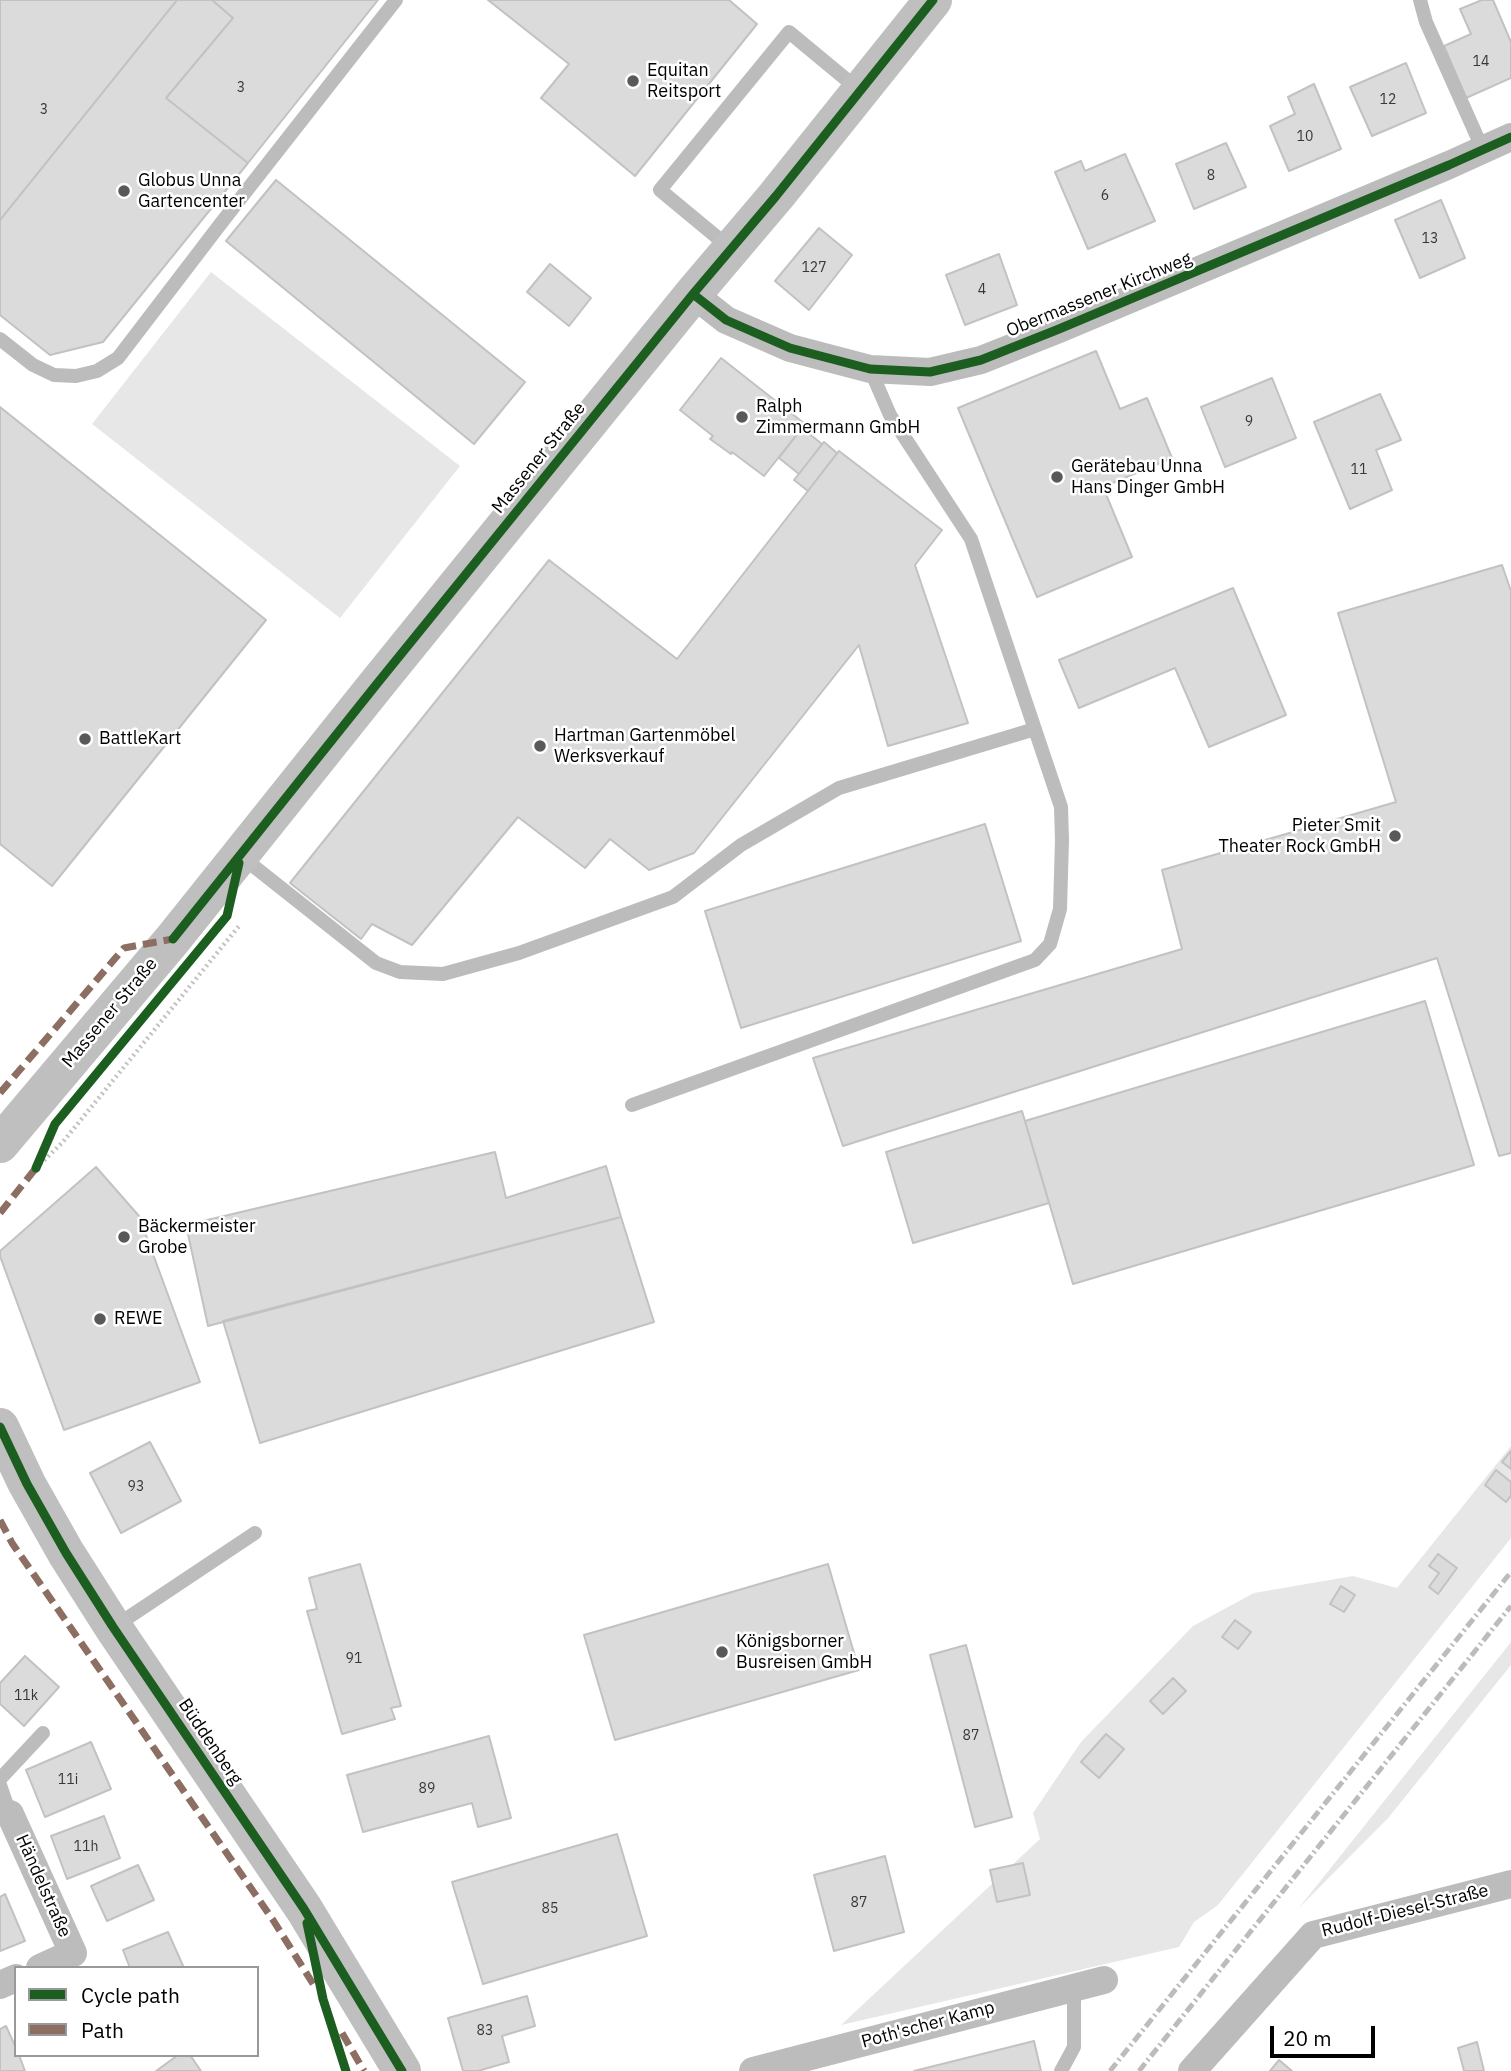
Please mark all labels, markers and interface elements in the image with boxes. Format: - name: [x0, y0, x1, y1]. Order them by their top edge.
- house number: 14: [1473, 54, 1489, 70]
- place label: Equitan Reitsport: [647, 60, 721, 102]
- marker: Equitan Reitsport: [625, 73, 641, 89]
- house number: 3: [237, 80, 245, 96]
- house number: 12: [1380, 92, 1396, 108]
- house number: 3: [40, 102, 48, 118]
- house number: 10: [1297, 129, 1313, 145]
- house number: 8: [1207, 168, 1215, 184]
- place label: Globus Unna Gartencenter: [138, 170, 245, 212]
- marker: Globus Unna Gartencenter: [116, 183, 132, 199]
- house number: 6: [1101, 188, 1109, 204]
- house number: 13: [1422, 231, 1438, 247]
- street label: Obermassener Kirchweg: [1003, 248, 1195, 342]
- house number: 127: [801, 260, 827, 276]
- house number: 4: [978, 282, 986, 298]
- place label: Ralph Zimmermann GmbH: [756, 396, 920, 438]
- street label: Massener Straße: [488, 398, 590, 518]
- marker: Ralph Zimmermann GmbH: [734, 409, 750, 425]
- house number: 9: [1245, 414, 1253, 430]
- place label: Gerätebau Unna Hans Dinger GmbH: [1071, 456, 1225, 498]
- house number: 11: [1351, 462, 1367, 478]
- marker: Gerätebau Unna Hans Dinger GmbH: [1049, 469, 1065, 485]
- place label: Hartman Gartenmöbel Werksverkauf: [554, 725, 735, 768]
- place label: BattleKart: [99, 728, 181, 750]
- marker: BattleKart: [77, 731, 93, 747]
- marker: Hartman Gartenmöbel Werksverkauf: [532, 738, 548, 754]
- place label: Pieter Smit Theater Rock GmbH: [1218, 815, 1381, 858]
- marker: Pieter Smit Theater Rock GmbH: [1387, 828, 1403, 844]
- street label: Massener Straße: [58, 954, 162, 1072]
- place label: Bäckermeister Grobe: [138, 1216, 256, 1258]
- marker: Bäckermeister Grobe: [116, 1229, 132, 1245]
- place label: REWE: [114, 1308, 163, 1330]
- marker: REWE: [92, 1311, 108, 1327]
- house number: 93: [128, 1479, 144, 1495]
- place label: Königsborner Busreisen GmbH: [736, 1631, 872, 1674]
- marker: Königsborner Busreisen GmbH: [714, 1644, 730, 1660]
- house number: 91: [346, 1651, 362, 1667]
- house number: 11k: [14, 1688, 38, 1704]
- street label: Büddenberg: [173, 1695, 247, 1789]
- house number: 87: [963, 1728, 979, 1744]
- house number: 11i: [58, 1772, 78, 1788]
- house number: 89: [419, 1781, 435, 1797]
- street label: Händelstraße: [11, 1831, 75, 1941]
- house number: 11h: [74, 1839, 98, 1855]
- street label: Rudolf-Diesel-Straße: [1319, 1880, 1491, 1942]
- house number: 87: [851, 1895, 867, 1911]
- house number: 85: [542, 1901, 558, 1917]
- legend: [14, 1966, 259, 2057]
- text: Cycle path: [81, 1981, 180, 2009]
- street label: Poth'scher Kamp: [859, 1997, 997, 2053]
- scale bar: [1273, 2011, 1378, 2056]
- text: Path: [81, 2016, 124, 2044]
- house number: 83: [477, 2023, 493, 2039]
- text: 20 m: [1283, 2024, 1332, 2052]

